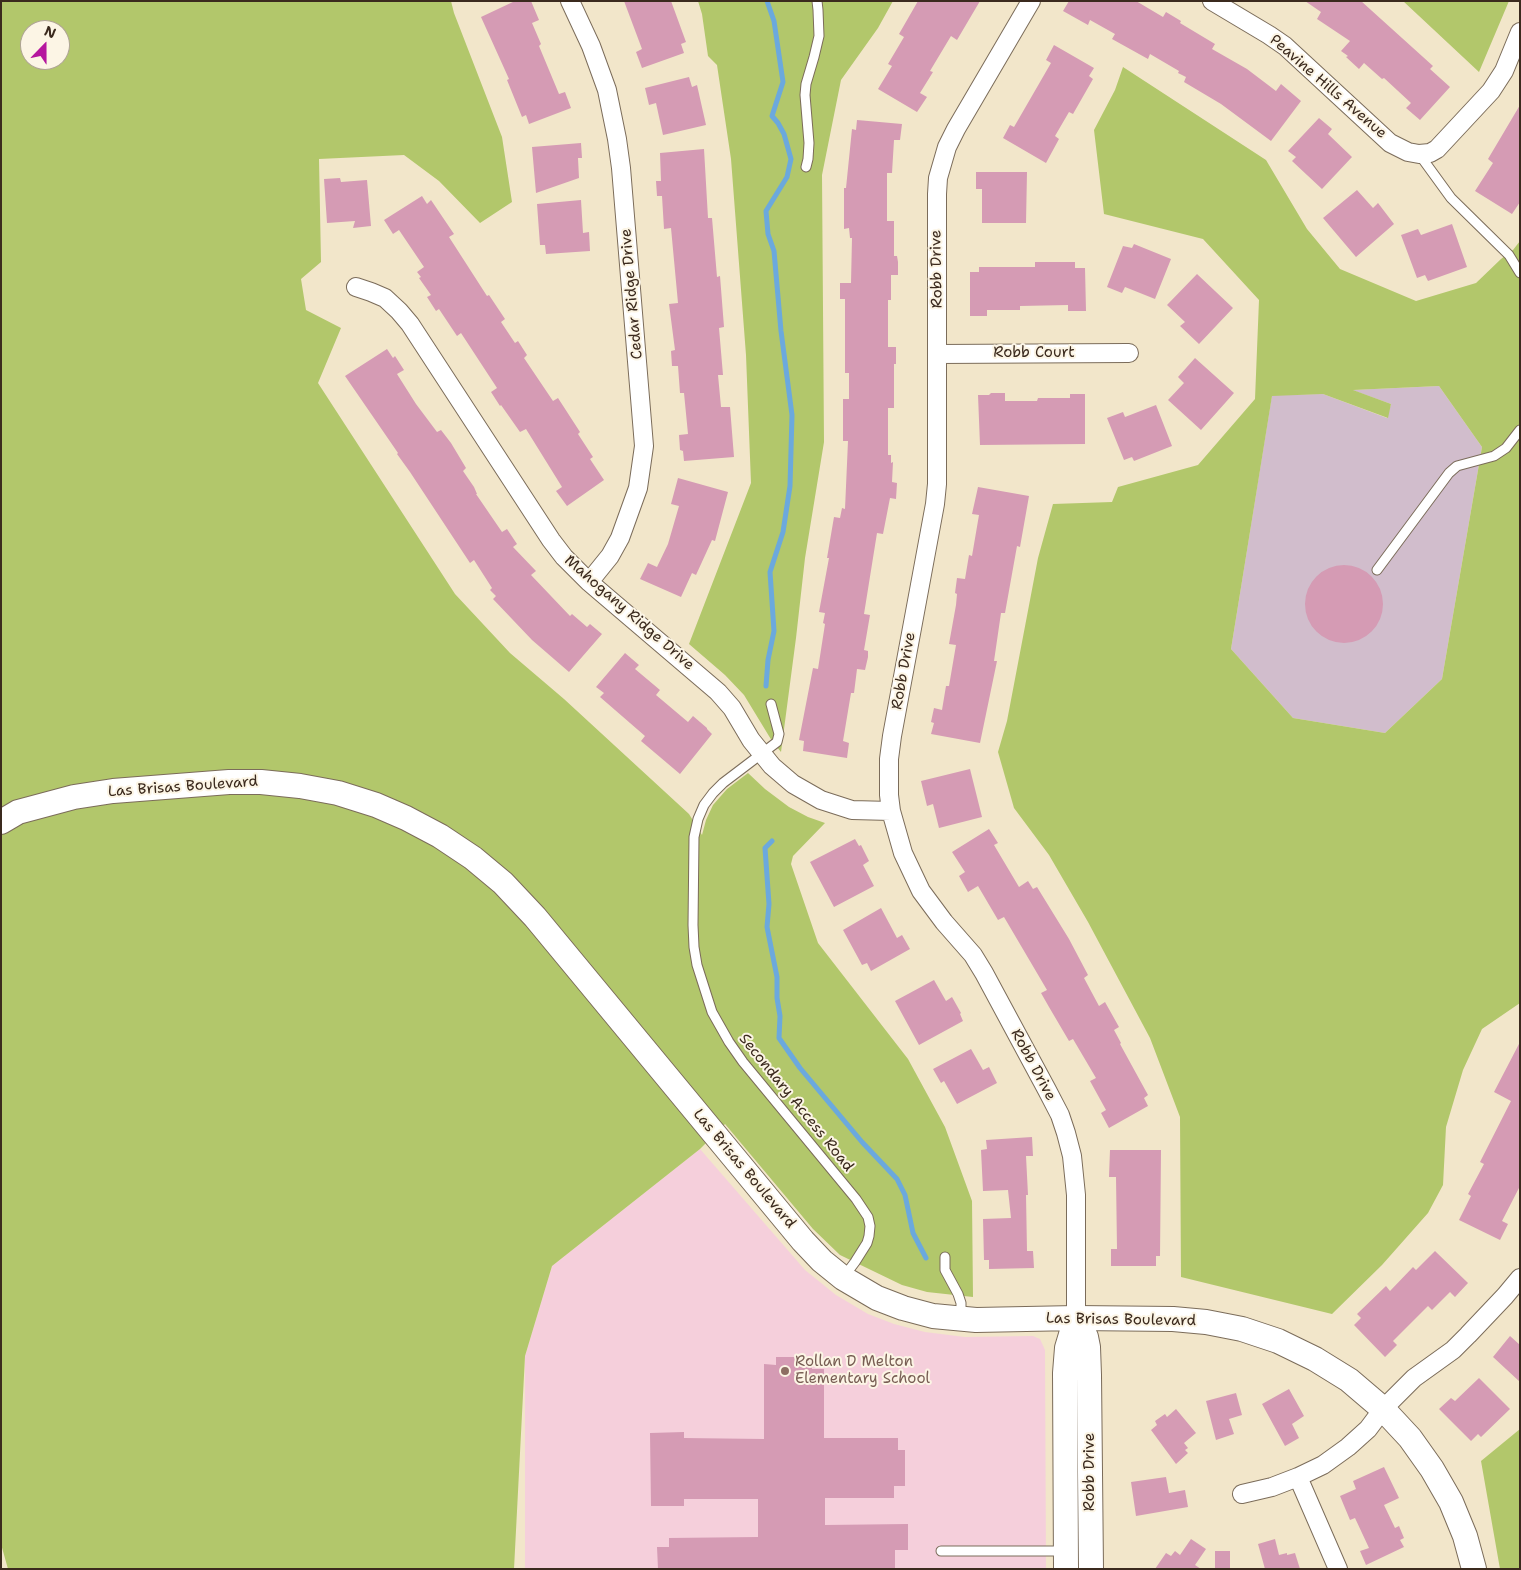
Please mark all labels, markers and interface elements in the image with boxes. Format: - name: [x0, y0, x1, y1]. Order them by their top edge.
- north arrow: [20, 20, 70, 70]
- text: N: [42, 22, 59, 42]
- street label: Peavine Hills Avenue: [1266, 31, 1390, 143]
- street label: Cedar Ridge Drive: [617, 228, 647, 360]
- street label: Robb Drive: [927, 230, 947, 308]
- street label: Robb Court: [993, 344, 1075, 362]
- street label: Mahogany Ridge Drive: [560, 552, 698, 674]
- street label: Robb Drive: [888, 631, 920, 711]
- street label: Las Brisas Boulevard: [107, 773, 259, 801]
- street label: Robb Drive: [1007, 1026, 1059, 1104]
- street label: Secondary Access Road: [735, 1030, 857, 1176]
- street label: Las Brisas Boulevard: [689, 1106, 799, 1232]
- street label: Las Brisas Boulevard: [1046, 1310, 1196, 1330]
- place label: Rollan D Melton Elementary School: [795, 1353, 930, 1388]
- marker: Rollan D Melton Elementary School: [779, 1365, 791, 1377]
- street label: Robb Drive: [1081, 1433, 1099, 1511]

